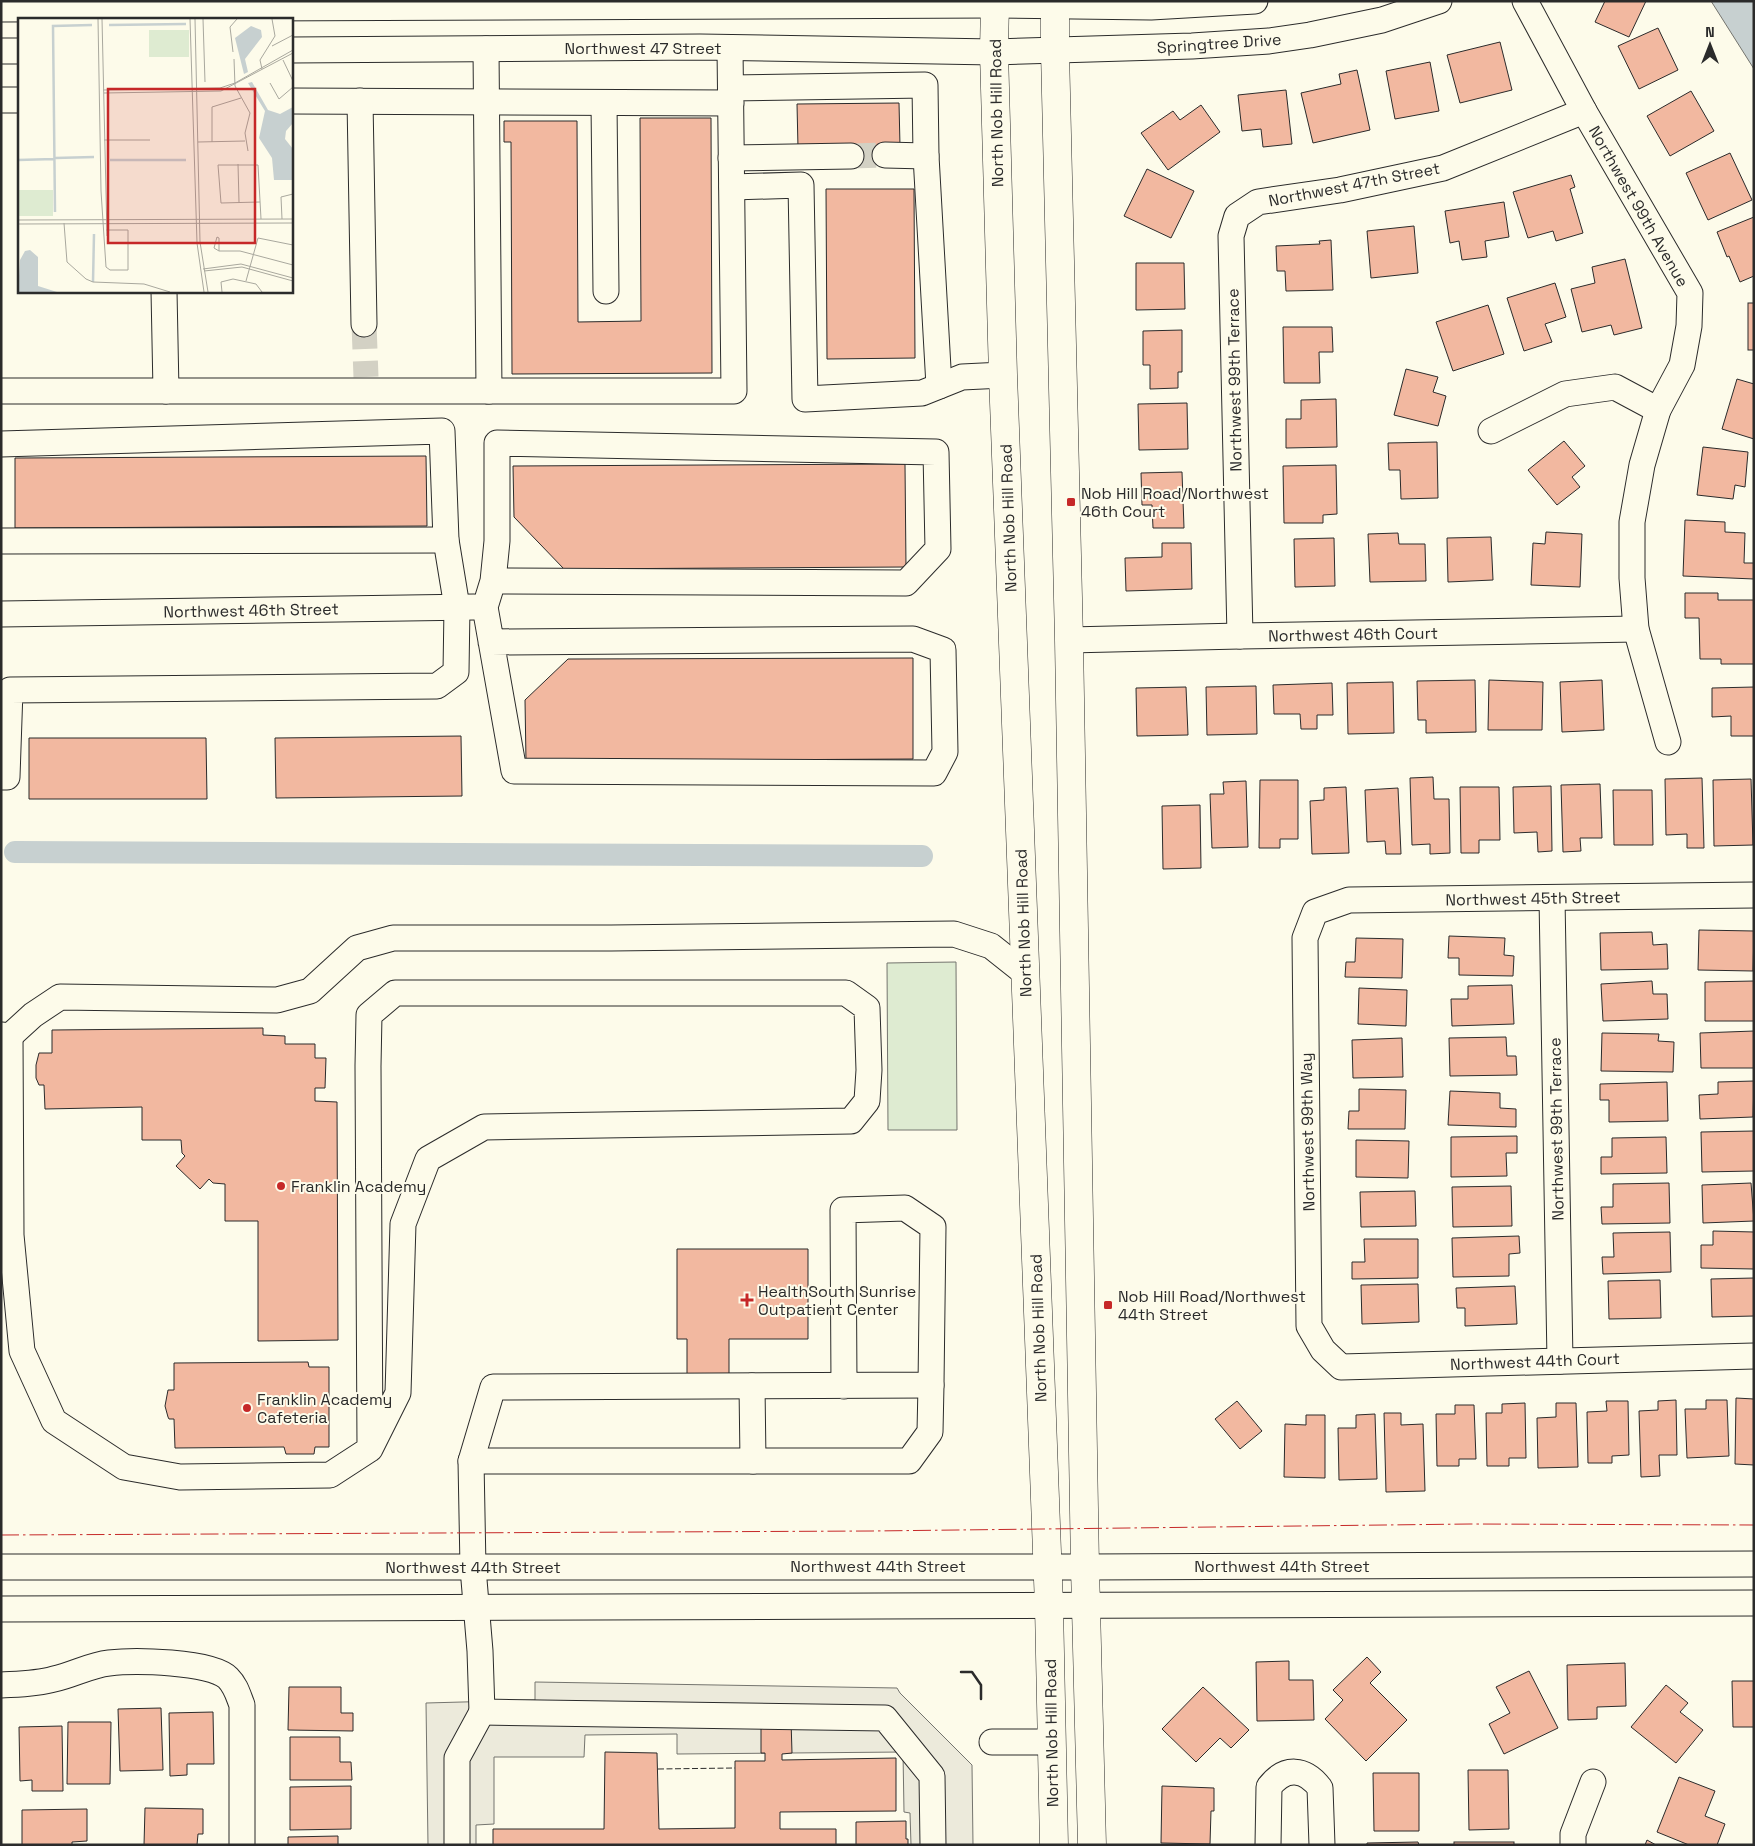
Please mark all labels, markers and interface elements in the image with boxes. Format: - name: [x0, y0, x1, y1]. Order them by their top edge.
- inset map: [18, 18, 292, 292]
- north arrow: [1685, 20, 1735, 70]
- text: N: [1705, 23, 1715, 41]
- street label: Springtree Drive: [1156, 29, 1282, 58]
- street label: Northwest 47 Street: [565, 38, 722, 59]
- street label: North Nob Hill Road: [985, 39, 1008, 187]
- street label: Northwest 99th Avenue: [1584, 122, 1693, 291]
- street label: Northwest 47th Street: [1267, 158, 1442, 211]
- street label: Northwest 99th Terrace: [1222, 288, 1247, 472]
- street label: North Nob Hill Road: [995, 443, 1022, 593]
- place label: Nob Hill Road/Northwest 46th Court: [1081, 483, 1269, 522]
- marker: Nob Hill Road/Northwest 46th Court: [1065, 496, 1077, 508]
- street label: Northwest 46th Street: [163, 598, 339, 623]
- street label: Northwest 46th Court: [1268, 623, 1438, 646]
- street label: North Nob Hill Road: [1010, 848, 1037, 998]
- street label: Northwest 45th Street: [1445, 886, 1621, 911]
- street label: Northwest 99th Terrace: [1544, 1037, 1569, 1221]
- street label: Northwest 99th Way: [1296, 1052, 1319, 1212]
- place label: Franklin Academy: [291, 1176, 426, 1197]
- marker: Franklin Academy: [275, 1180, 287, 1192]
- street label: North Nob Hill Road: [1025, 1253, 1052, 1403]
- place label: HealthSouth Sunrise Outpatient Center: [758, 1281, 916, 1320]
- place label: Nob Hill Road/Northwest 44th Street: [1118, 1286, 1306, 1325]
- marker: HealthSouth Sunrise Outpatient Center: [740, 1293, 754, 1307]
- marker: Nob Hill Road/Northwest 44th Street: [1102, 1299, 1114, 1311]
- street label: Northwest 44th Court: [1450, 1348, 1620, 1375]
- place label: Franklin Academy Cafeteria: [257, 1389, 392, 1428]
- marker: Franklin Academy Cafeteria: [241, 1402, 253, 1414]
- street label: Northwest 44th Street: [790, 1556, 966, 1577]
- street label: Northwest 44th Street: [1194, 1556, 1370, 1577]
- street label: Northwest 44th Street: [385, 1557, 561, 1578]
- street label: North Nob Hill Road: [1040, 1659, 1063, 1807]

